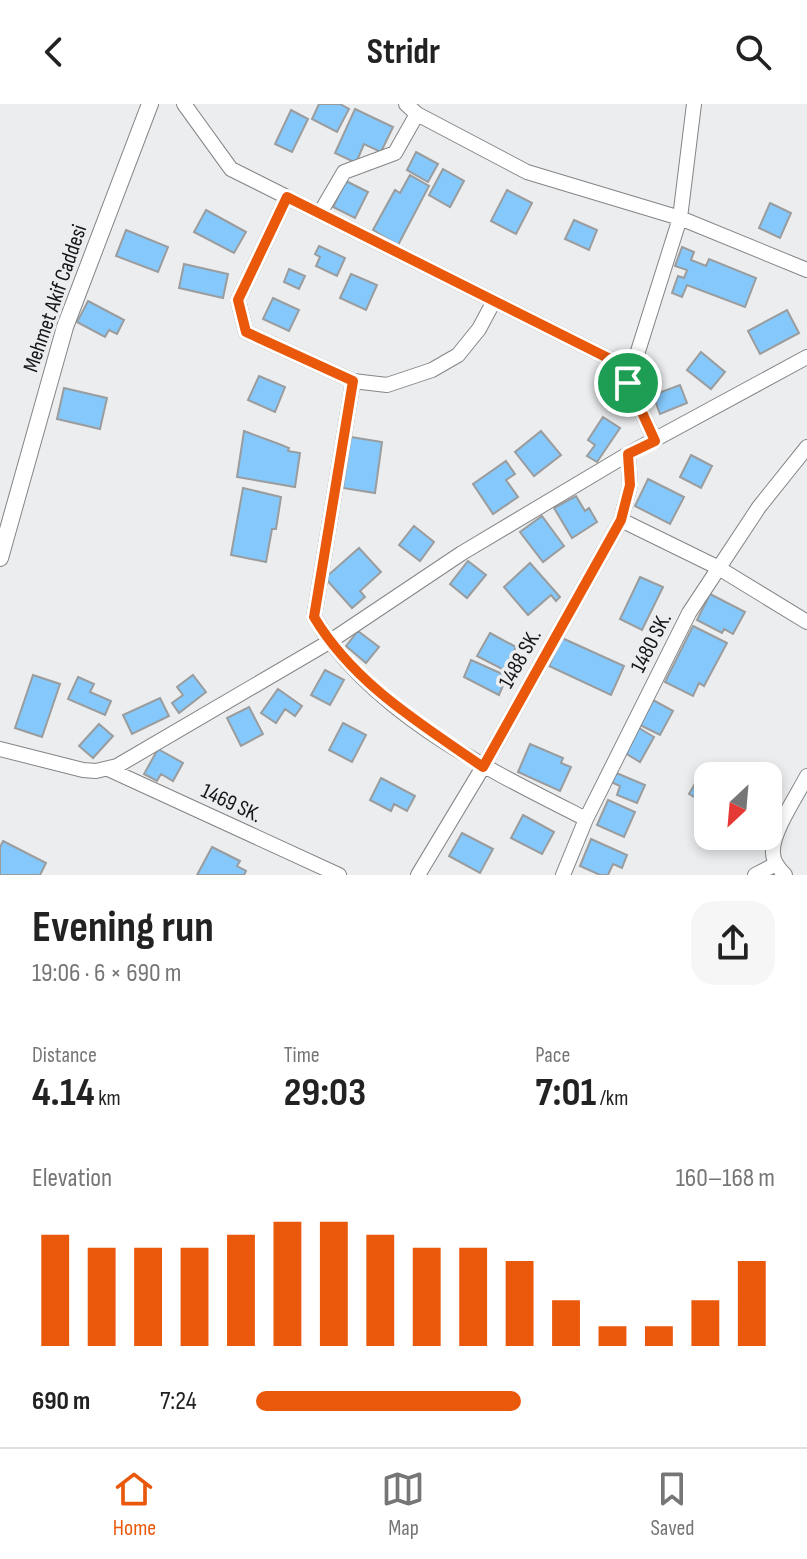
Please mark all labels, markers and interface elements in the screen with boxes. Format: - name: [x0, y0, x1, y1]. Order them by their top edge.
- icon: back: [32, 30, 76, 74]
- icon: search: [731, 30, 775, 74]
- text: Stridr: [367, 31, 440, 74]
- street label: Mehmet Akif Caddesi: [18, 221, 93, 376]
- pin: [594, 349, 662, 417]
- icon: arrive: [606, 361, 650, 405]
- street label: 1480 SK.: [625, 608, 678, 677]
- street label: 1488 SK.: [493, 624, 548, 693]
- north arrow: [694, 762, 782, 850]
- map controls: [694, 762, 782, 850]
- street label: 1469 SK.: [197, 778, 266, 829]
- text: Evening run: [32, 901, 214, 954]
- button: share: [691, 901, 775, 985]
- text: 19:06 · 6 × 690 m: [32, 958, 181, 989]
- text: Distance: [32, 1042, 97, 1069]
- text: Time: [284, 1042, 320, 1069]
- text: Pace: [535, 1042, 570, 1069]
- text: 4.14: [32, 1069, 95, 1117]
- text: 29:03: [284, 1069, 366, 1117]
- text: 7:01: [535, 1069, 596, 1117]
- text: km: [95, 1085, 121, 1112]
- text: /km: [596, 1085, 628, 1112]
- text: Elevation: [32, 1163, 112, 1194]
- text: 160–168 m: [676, 1163, 775, 1194]
- text: 690 m: [32, 1386, 90, 1417]
- text: 7:24: [160, 1386, 197, 1417]
- tab: Home: [112, 1467, 156, 1542]
- tab: Map: [381, 1467, 425, 1542]
- tab: Saved: [650, 1467, 695, 1542]

